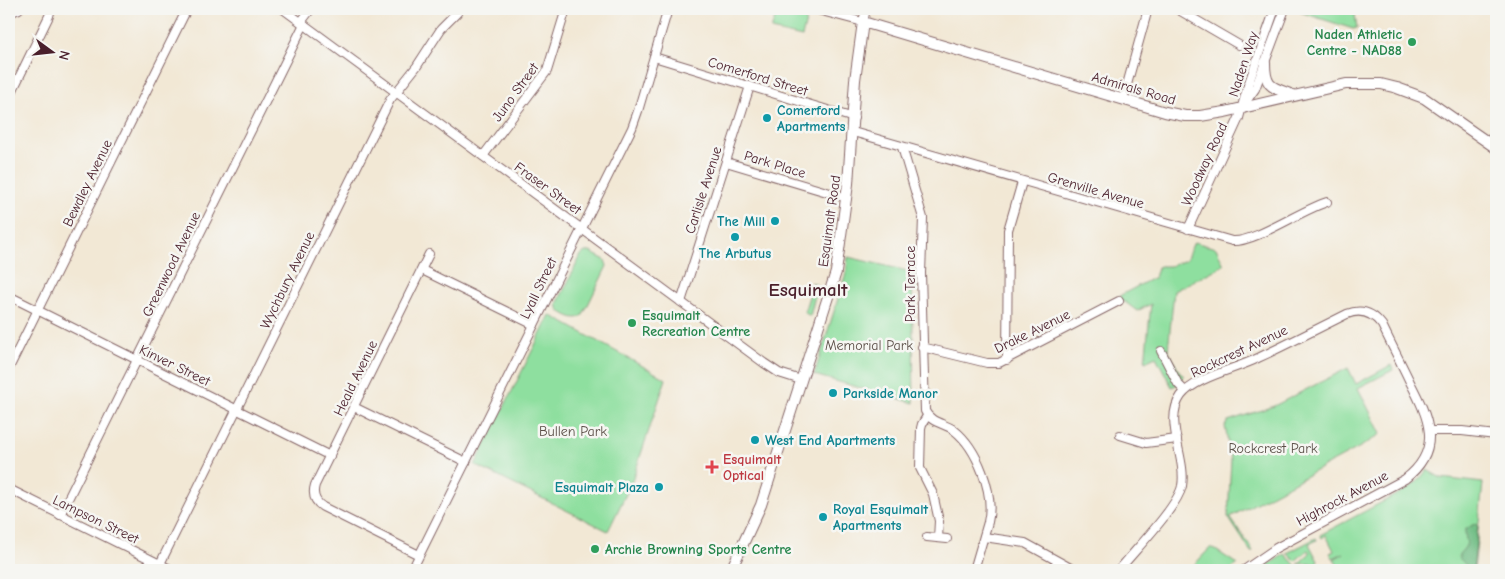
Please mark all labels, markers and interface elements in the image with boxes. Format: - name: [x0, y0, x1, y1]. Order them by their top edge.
- place label: Naden Athletic Centre - NAD88: [1307, 26, 1402, 59]
- north arrow: [28, 28, 78, 78]
- street label: Naden Way: [1225, 29, 1262, 99]
- marker: Naden Athletic Centre - NAD88: [1406, 36, 1418, 48]
- text: N: [55, 49, 73, 62]
- street label: Comerford Street: [706, 53, 811, 100]
- street label: Juno Street: [488, 59, 543, 125]
- street label: Admirals Road: [1090, 68, 1178, 109]
- place label: Comerford Apartments: [777, 102, 846, 135]
- marker: Comerford Apartments: [761, 112, 773, 124]
- street label: Woodway Road: [1178, 120, 1231, 209]
- street label: Bewdley Avenue: [59, 137, 116, 230]
- street label: Carlisle Avenue: [681, 144, 726, 236]
- street label: Park Place: [742, 147, 808, 182]
- street label: Fraser Street: [511, 158, 585, 219]
- street label: Grenville Avenue: [1046, 169, 1146, 212]
- street label: Esquimalt Road: [815, 174, 844, 268]
- street label: Greenwood Avenue: [139, 209, 204, 320]
- place label: The Mill: [717, 213, 765, 230]
- marker: The Mill: [769, 215, 781, 227]
- street label: Wychbury Avenue: [257, 229, 318, 332]
- marker: The Arbutus: [729, 231, 741, 243]
- place label: The Arbutus: [699, 245, 771, 262]
- street label: Park Terrace: [902, 246, 919, 322]
- street label: Lyall Street: [516, 254, 561, 322]
- district label: Esquimalt: [768, 279, 848, 301]
- street label: Drake Avenue: [992, 306, 1073, 357]
- place label: Esquimalt Recreation Centre: [642, 307, 750, 340]
- marker: Esquimalt Recreation Centre: [626, 317, 638, 329]
- street label: Rockcrest Avenue: [1188, 322, 1290, 381]
- park label: Memorial Park: [825, 337, 913, 354]
- street label: Heald Avenue: [330, 338, 381, 419]
- street label: Kinver Street: [137, 341, 214, 390]
- place label: Parkside Manor: [843, 385, 938, 402]
- marker: Parkside Manor: [827, 387, 839, 399]
- park label: Bullen Park: [539, 423, 607, 440]
- place label: West End Apartments: [765, 432, 895, 449]
- marker: West End Apartments: [749, 434, 761, 446]
- park label: Rockcrest Park: [1228, 440, 1318, 457]
- place label: Esquimalt Optical: [723, 451, 782, 484]
- marker: Esquimalt Optical: [705, 460, 719, 474]
- street label: Highrock Avenue: [1293, 467, 1391, 530]
- place label: Esquimalt Plaza: [555, 479, 649, 496]
- marker: Esquimalt Plaza: [653, 481, 665, 493]
- street label: Lampson Street: [50, 491, 142, 548]
- place label: Royal Esquimalt Apartments: [833, 501, 928, 534]
- marker: Royal Esquimalt Apartments: [817, 511, 829, 523]
- place label: Archie Browning Sports Centre: [605, 541, 791, 558]
- marker: Archie Browning Sports Centre: [589, 543, 601, 555]

